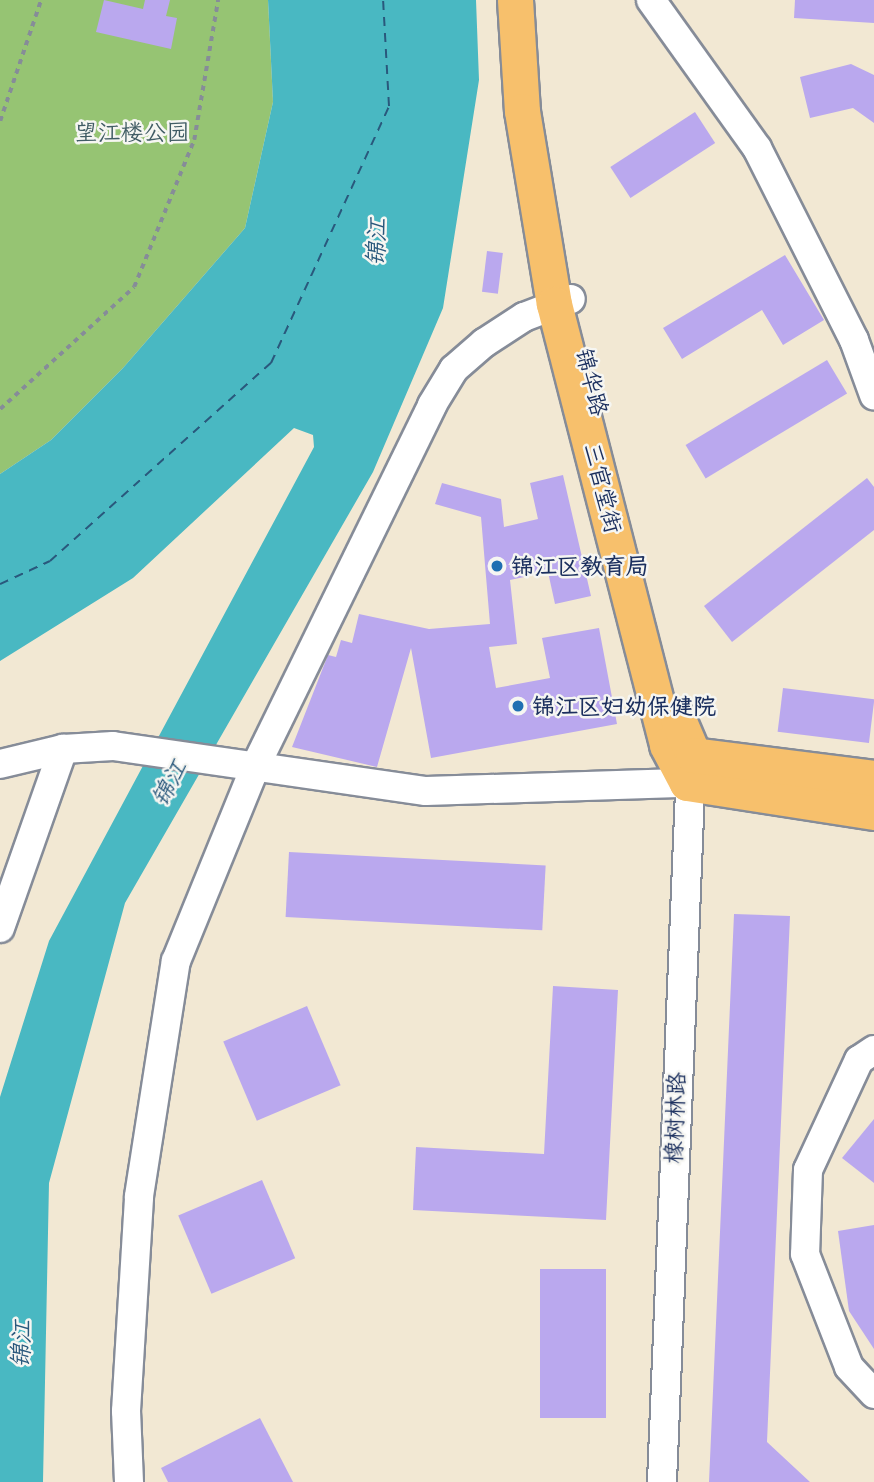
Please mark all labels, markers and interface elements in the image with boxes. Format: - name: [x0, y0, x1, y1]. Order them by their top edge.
- park label: 望江楼公园: [75, 118, 189, 146]
- water label: 锦江: [360, 217, 392, 267]
- street label: 锦华路: [570, 345, 614, 419]
- street label: 三官堂街: [578, 440, 628, 536]
- place label: 锦江区教育局: [511, 552, 649, 580]
- marker: 锦江区教育局: [489, 558, 505, 574]
- place label: 锦江区妇幼保健院: [532, 692, 716, 720]
- marker: 锦江区妇幼保健院: [510, 698, 526, 714]
- water label: 锦江: [145, 755, 193, 811]
- street label: 橡树林路: [660, 1072, 690, 1164]
- water label: 锦江: [6, 1320, 36, 1368]

